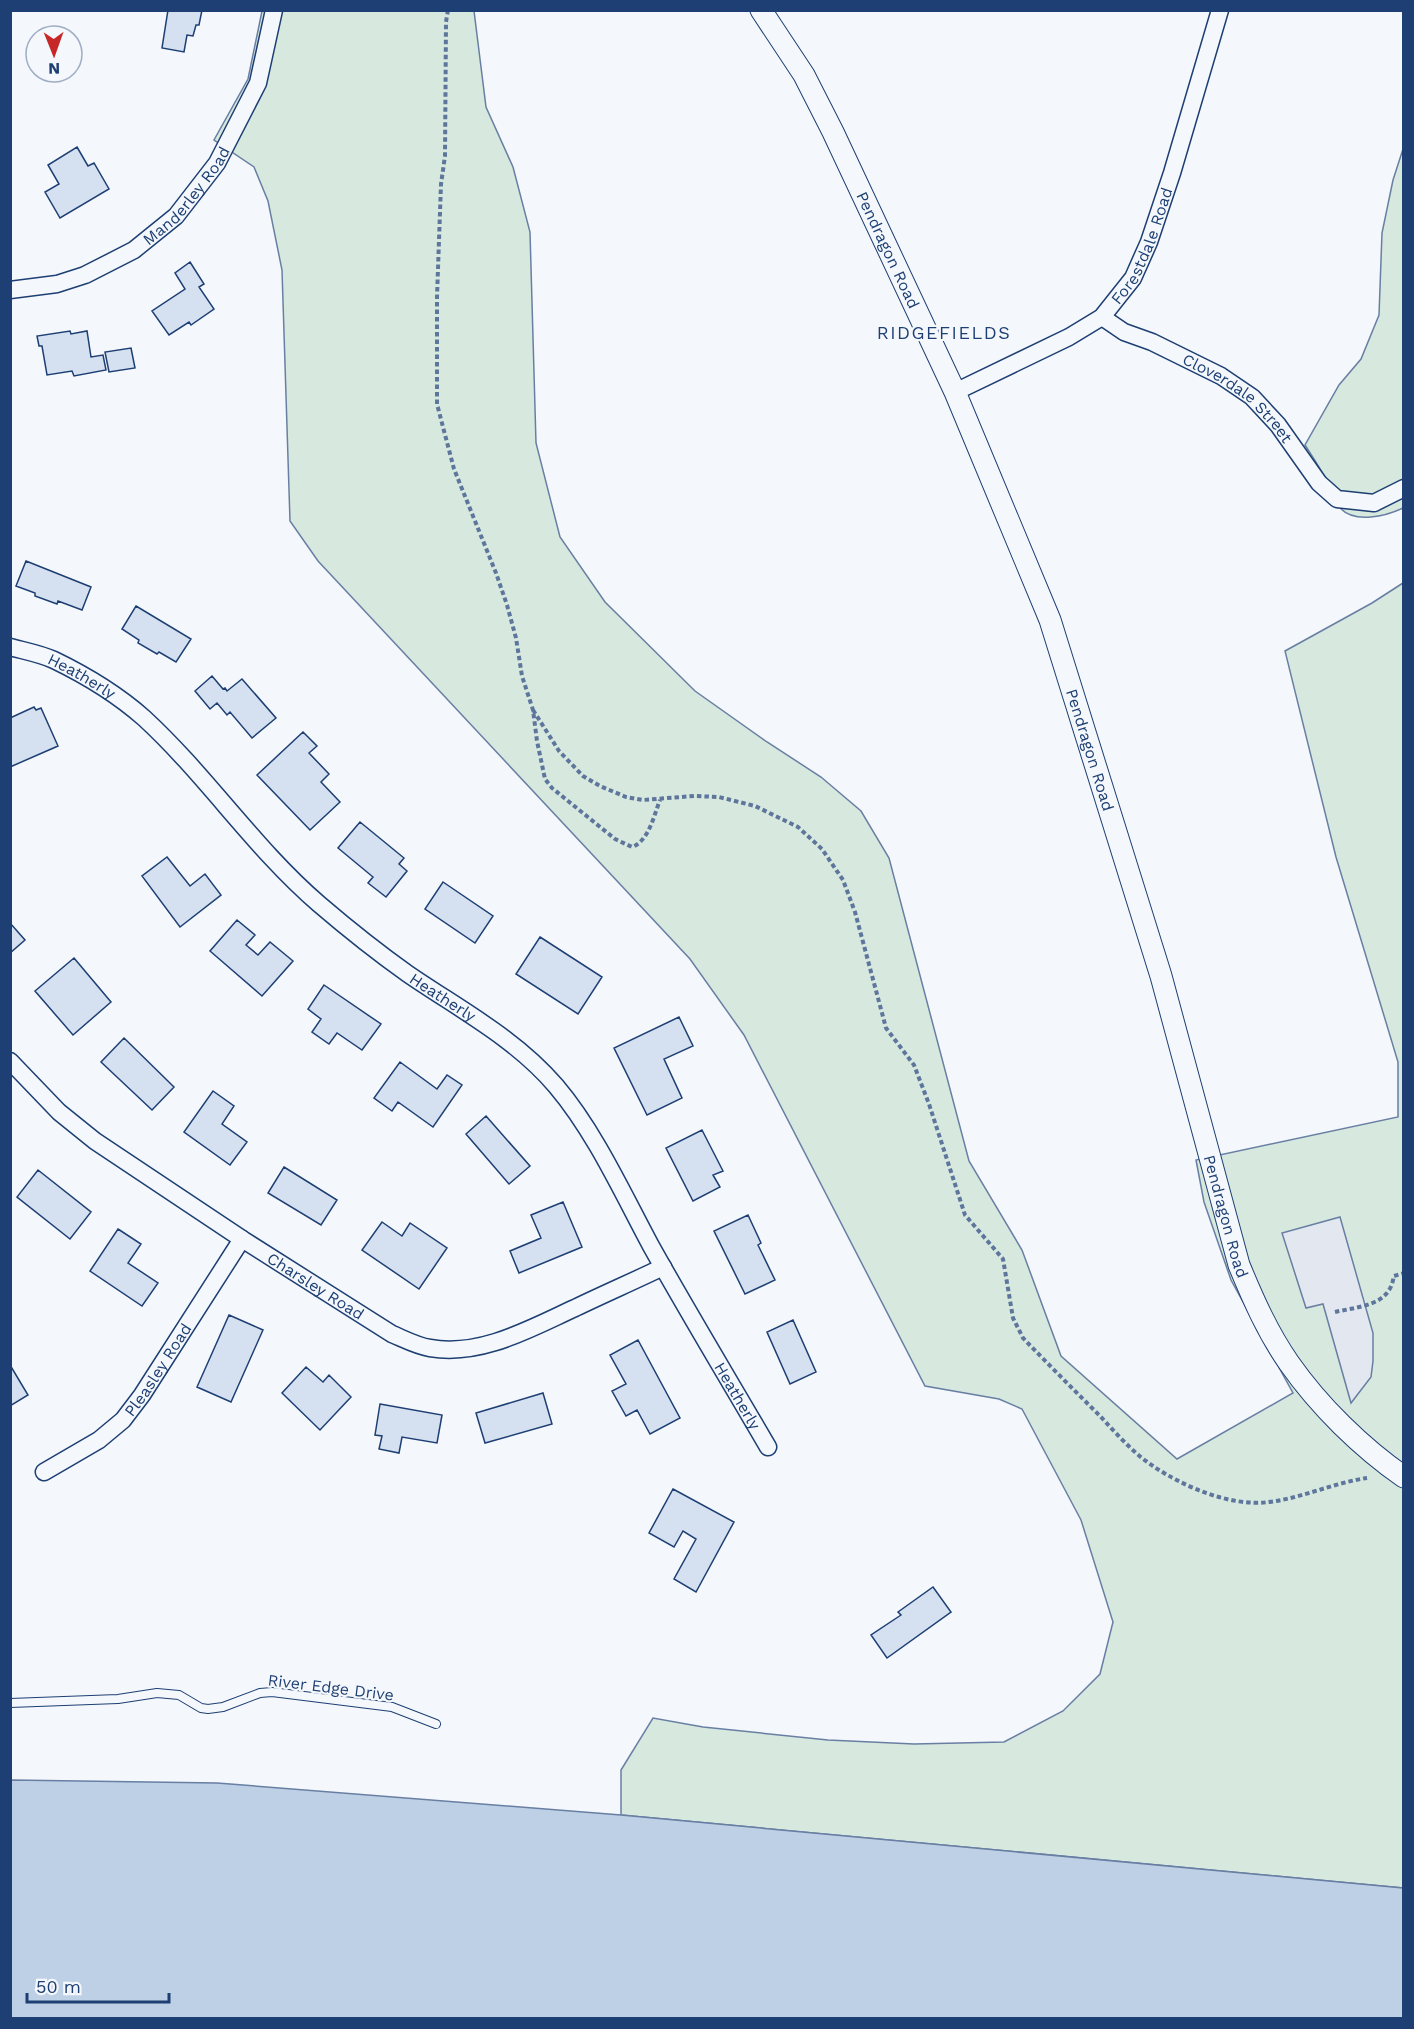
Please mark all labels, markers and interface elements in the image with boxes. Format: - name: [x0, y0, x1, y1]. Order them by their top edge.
- north arrow: [24, 24, 84, 84]
- text: N: [48, 59, 60, 78]
- street label: Manderley Road: [139, 143, 234, 249]
- street label: Forestdale Road: [1107, 185, 1177, 308]
- street label: Pendragon Road: [852, 189, 923, 311]
- district label: RIDGEFIELDS: [877, 322, 1011, 343]
- street label: Cloverdale Street: [1179, 350, 1297, 447]
- street label: Heatherly: [45, 650, 120, 703]
- street label: Pendragon Road: [1062, 687, 1118, 813]
- street label: Heatherly: [406, 969, 480, 1026]
- street label: Pendragon Road: [1200, 1153, 1252, 1281]
- street label: Charsley Road: [264, 1249, 367, 1324]
- street label: Pleasley Road: [120, 1320, 195, 1420]
- street label: Heatherly: [710, 1359, 765, 1434]
- street label: River Edge Drive: [267, 1670, 395, 1705]
- scale bar: [27, 1966, 170, 2004]
- text: 50 m: [36, 1976, 81, 1997]

